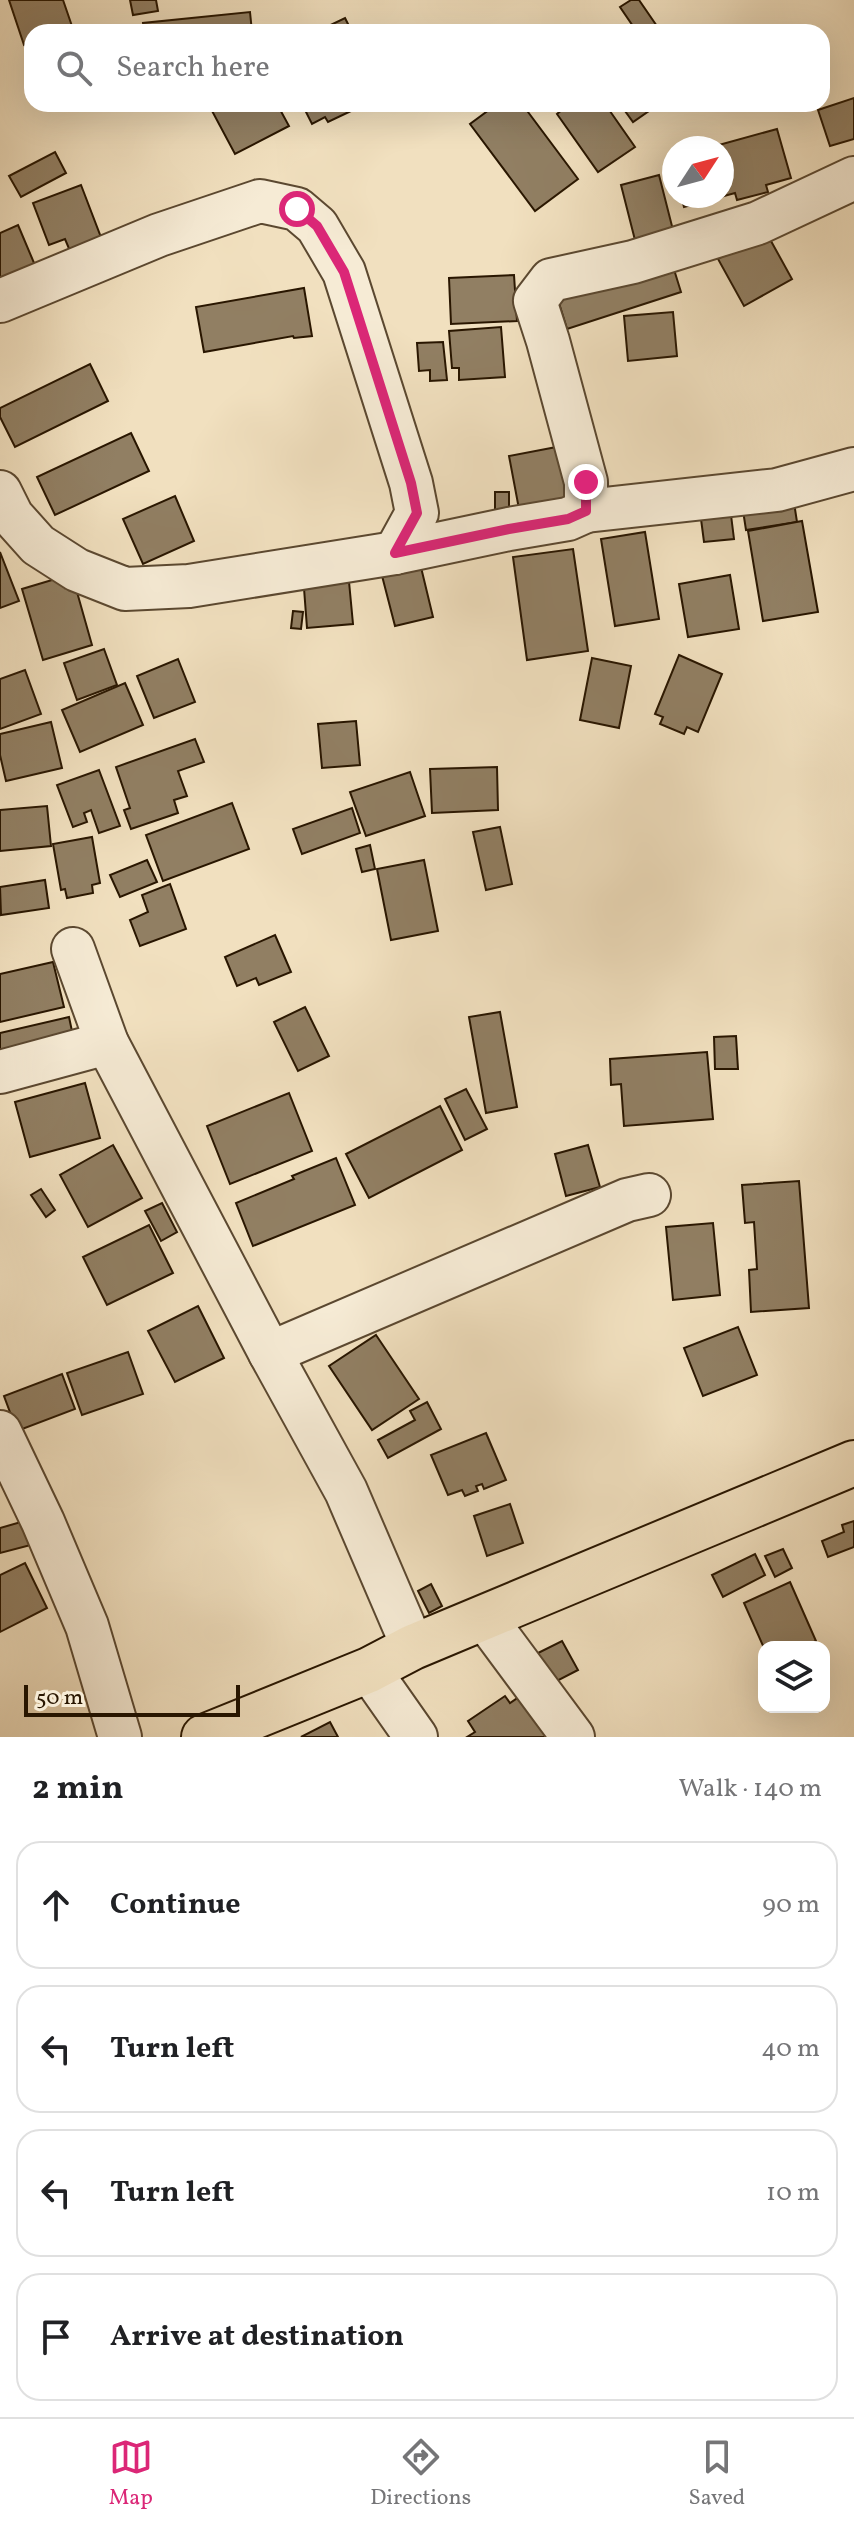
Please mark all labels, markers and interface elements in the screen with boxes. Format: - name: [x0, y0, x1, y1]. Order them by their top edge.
- search box: [24, 24, 830, 112]
- icon: search: [52, 46, 96, 90]
- text: Search here: [116, 47, 270, 89]
- north arrow: [662, 136, 734, 208]
- route start: [279, 191, 315, 227]
- route end: [568, 464, 604, 500]
- map controls: [758, 1641, 830, 1713]
- button: layers: [758, 1641, 830, 1713]
- scale bar: [24, 1681, 240, 1717]
- text: 50 m: [36, 1683, 83, 1714]
- text: 2 min: [32, 1766, 124, 1813]
- text: Walk · 140 m: [678, 1771, 822, 1807]
- icon: ahead: [34, 1883, 78, 1927]
- text: Continue: [110, 1884, 241, 1926]
- text: 90 m: [762, 1887, 820, 1923]
- icon: left: [34, 2027, 78, 2071]
- text: Turn left: [110, 2028, 234, 2070]
- text: 40 m: [761, 2031, 820, 2067]
- icon: left: [34, 2171, 78, 2215]
- text: Turn left: [110, 2172, 234, 2214]
- text: 10 m: [766, 2175, 820, 2211]
- icon: arrive: [34, 2315, 78, 2359]
- text: Arrive at destination: [110, 2316, 404, 2358]
- tab: Map: [109, 2435, 153, 2514]
- tab: Directions: [370, 2435, 471, 2514]
- tab: Saved: [689, 2435, 745, 2514]

